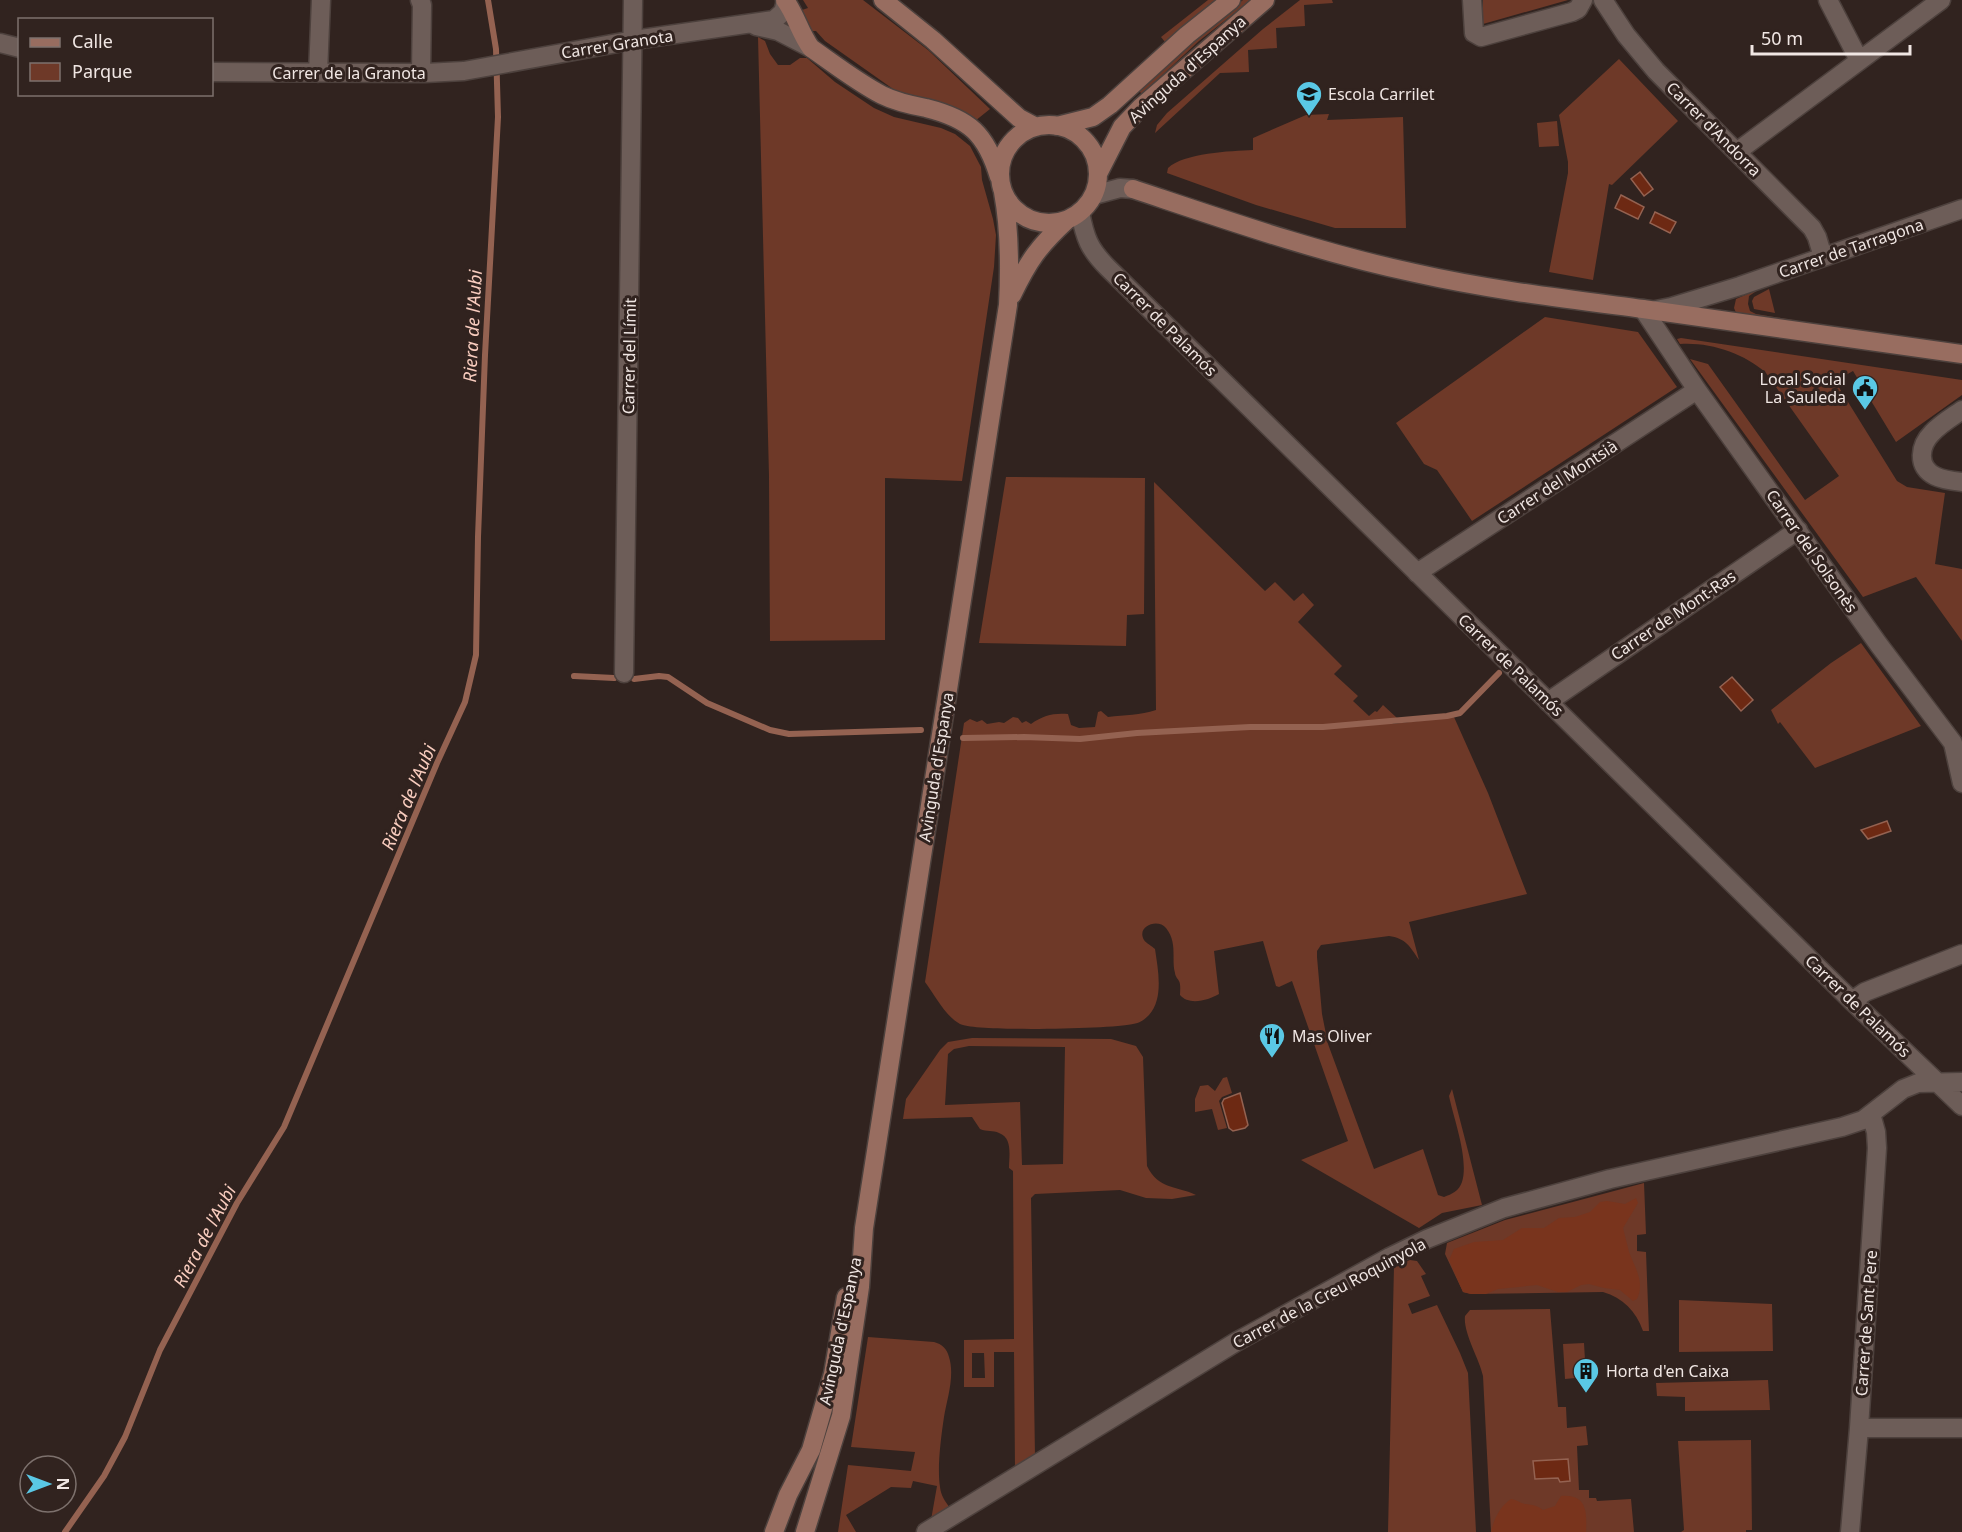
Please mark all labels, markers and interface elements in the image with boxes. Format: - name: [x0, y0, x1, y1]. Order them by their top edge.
- street label: Avinguda d'Espanya: [1124, 10, 1250, 128]
- legend: [18, 18, 213, 96]
- scale bar: [1752, 18, 1910, 56]
- street label: Carrer Granota: [559, 24, 675, 64]
- text: 50 m: [1761, 26, 1803, 50]
- text: Calle: [72, 29, 113, 53]
- text: Parque: [72, 59, 132, 83]
- street label: Carrer de la Granota: [272, 62, 426, 84]
- street label: Carrer d'Andorra: [1662, 77, 1766, 181]
- school or university icon: Escola Carrilet: [1294, 79, 1324, 117]
- place label: Escola Carrilet: [1328, 83, 1435, 105]
- street label: Carrer de Tarragona: [1776, 213, 1926, 283]
- street label: Carrer de Palamós: [1108, 267, 1222, 381]
- water label: Riera de l'Aubi: [457, 269, 487, 383]
- street label: Carrer del Límit: [617, 297, 641, 414]
- place label: Local Social La Sauleda: [1760, 368, 1846, 408]
- public building icon: Local Social La Sauleda: [1850, 373, 1880, 411]
- street label: Carrer del Montsià: [1492, 435, 1622, 529]
- street label: Carrer del Solsonès: [1761, 485, 1863, 617]
- street label: Carrer de Mont-Ras: [1606, 565, 1740, 665]
- street label: Carrer de Palamós: [1453, 609, 1569, 721]
- street label: Avinguda d'Espanya: [913, 691, 959, 843]
- water label: Riera de l'Aubi: [375, 740, 441, 854]
- street label: Carrer de Palamós: [1800, 950, 1916, 1062]
- restaurant icon: Mas Oliver: [1257, 1021, 1287, 1059]
- place label: Mas Oliver: [1292, 1025, 1372, 1047]
- water label: Riera de l'Aubi: [167, 1180, 241, 1291]
- street label: Carrer de la Creu Roquinyola: [1229, 1233, 1429, 1353]
- street label: Carrer de Sant Pere: [1850, 1249, 1882, 1397]
- street label: Avinguda d'Espanya: [814, 1255, 866, 1407]
- building icon: Horta d'en Caixa: [1571, 1356, 1601, 1394]
- place label: Horta d'en Caixa: [1606, 1360, 1729, 1382]
- north arrow: [18, 1454, 78, 1514]
- text: N: [52, 1477, 74, 1491]

